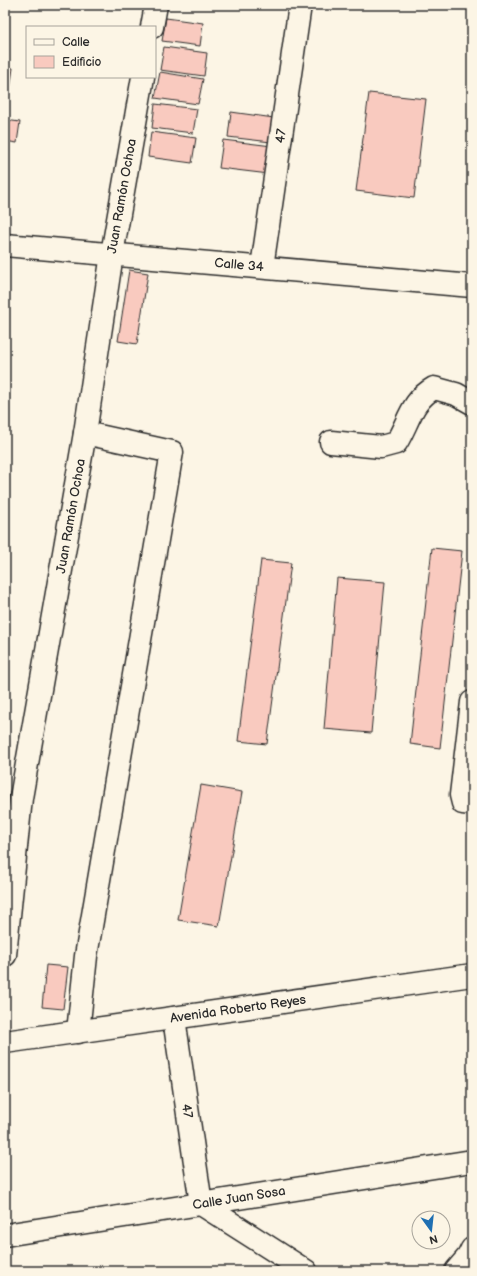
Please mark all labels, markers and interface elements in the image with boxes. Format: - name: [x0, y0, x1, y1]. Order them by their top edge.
- legend: [26, 26, 156, 78]
- text: Calle: [62, 35, 90, 50]
- text: Edificio: [62, 55, 102, 70]
- street label: 47: [272, 127, 290, 144]
- street label: Juan Ramón Ochoa: [104, 137, 140, 255]
- street label: Calle 34: [214, 255, 264, 275]
- street label: Juan Ramón Ochoa: [53, 457, 89, 575]
- street label: Avenida Roberto Reyes: [169, 991, 308, 1026]
- street label: 47: [178, 1103, 196, 1120]
- street label: Calle Juan Sosa: [191, 1183, 287, 1213]
- north arrow: [411, 1210, 451, 1250]
- text: N: [428, 1232, 439, 1247]

